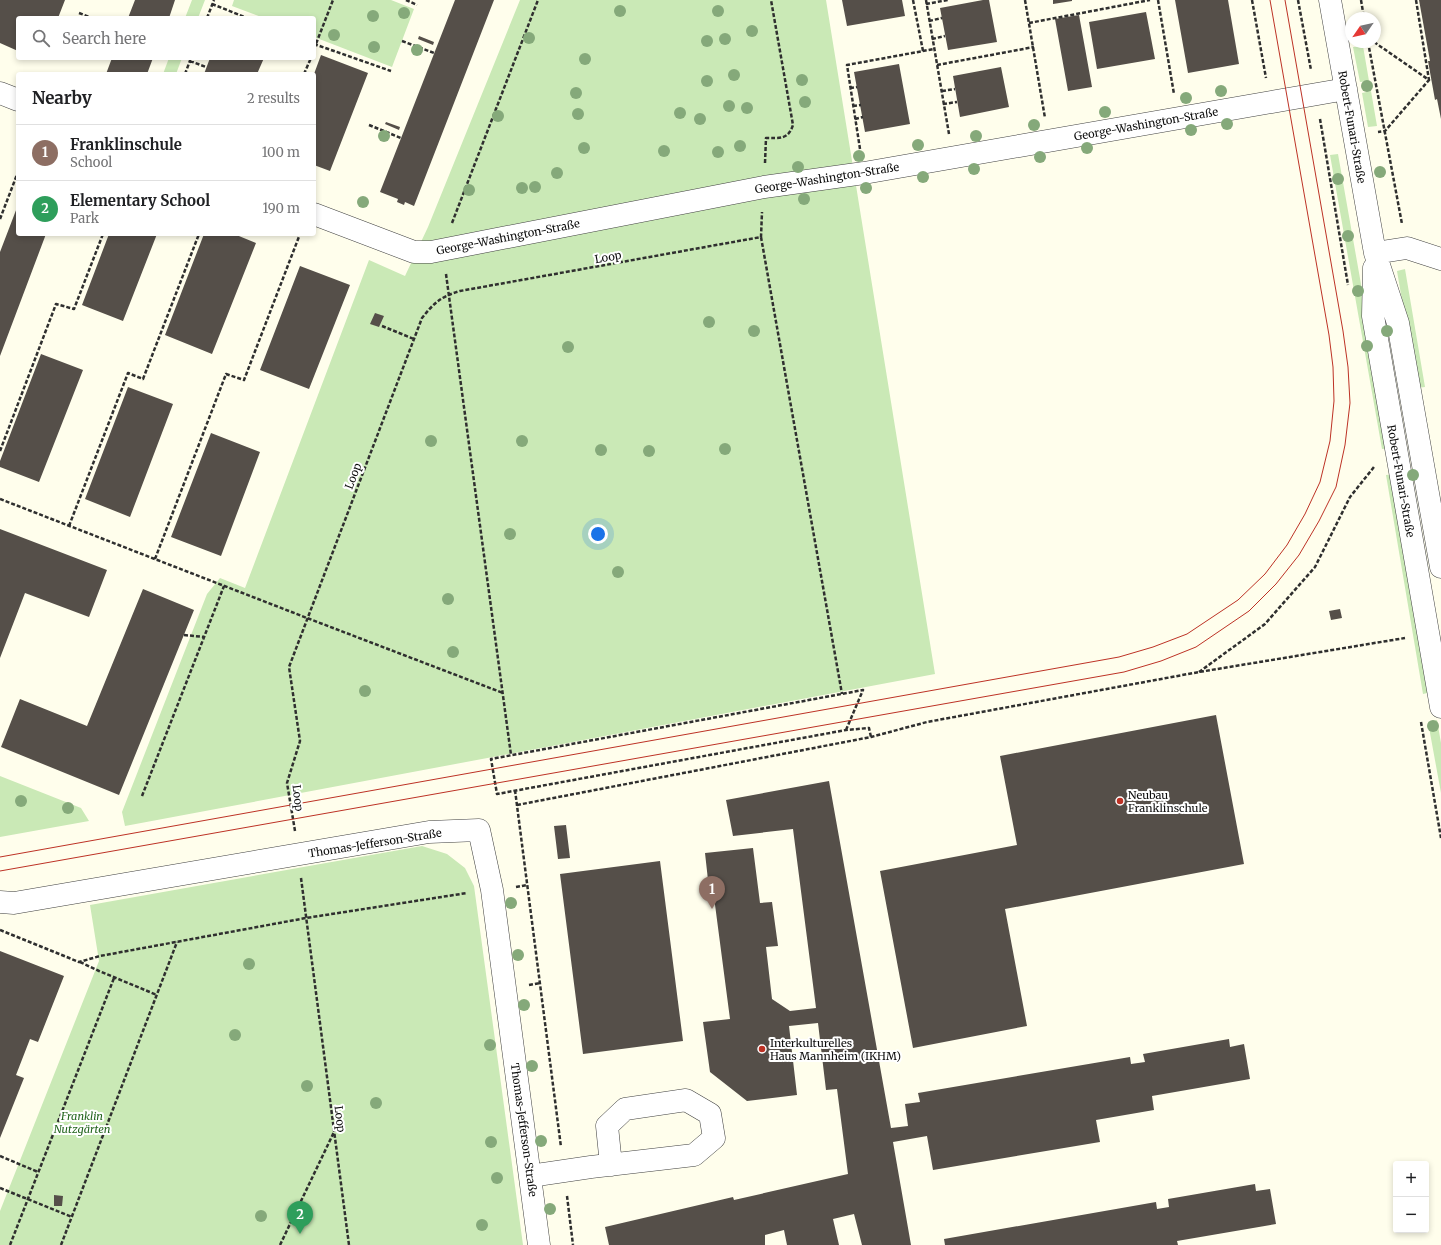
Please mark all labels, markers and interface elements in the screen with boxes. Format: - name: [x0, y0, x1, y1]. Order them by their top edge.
- north arrow: [1345, 12, 1381, 48]
- search box: [16, 16, 316, 60]
- icon: search: [30, 27, 52, 49]
- text: Search here: [62, 29, 146, 48]
- street label: Robert-Funari-Straße: [1335, 70, 1369, 185]
- text: Nearby: [32, 87, 92, 109]
- text: 2 results: [247, 90, 300, 107]
- street label: George-Washington-Straße: [1073, 104, 1219, 144]
- text: Franklinschule: [70, 135, 182, 154]
- text: 1: [42, 144, 48, 161]
- text: 100 m: [262, 144, 300, 161]
- text: School: [70, 154, 112, 171]
- street label: George-Washington-Straße: [754, 160, 900, 196]
- text: Elementary School: [70, 191, 210, 210]
- text: 2: [41, 200, 49, 217]
- text: 190 m: [263, 200, 300, 217]
- text: Park: [70, 210, 99, 227]
- street label: George-Washington-Straße: [435, 216, 581, 258]
- street label: Loop: [594, 248, 623, 266]
- street label: Robert-Funari-Straße: [1384, 424, 1418, 539]
- street label: Loop: [342, 461, 364, 491]
- your location: [588, 524, 608, 544]
- street label: Loop: [289, 784, 307, 812]
- place label: Neubau Franklinschule: [1128, 788, 1208, 815]
- marker: Neubau Franklinschule: [1115, 796, 1125, 806]
- street label: Thomas-Jefferson-Straße: [307, 826, 443, 860]
- pin: 1: [699, 876, 725, 909]
- place label: Interkulturelles Haus Mannheim (IKHM): [770, 1036, 901, 1063]
- marker: Interkulturelles Haus Mannheim (IKHM): [757, 1044, 767, 1054]
- street label: Thomas-Jefferson-Straße: [508, 1062, 540, 1198]
- street label: Loop: [331, 1105, 349, 1133]
- park label: Franklin Nutzgärten: [54, 1109, 111, 1136]
- map controls: [1393, 1161, 1429, 1233]
- button: +: [1393, 1161, 1429, 1197]
- button: −: [1393, 1197, 1429, 1233]
- pin: 2: [287, 1201, 313, 1234]

